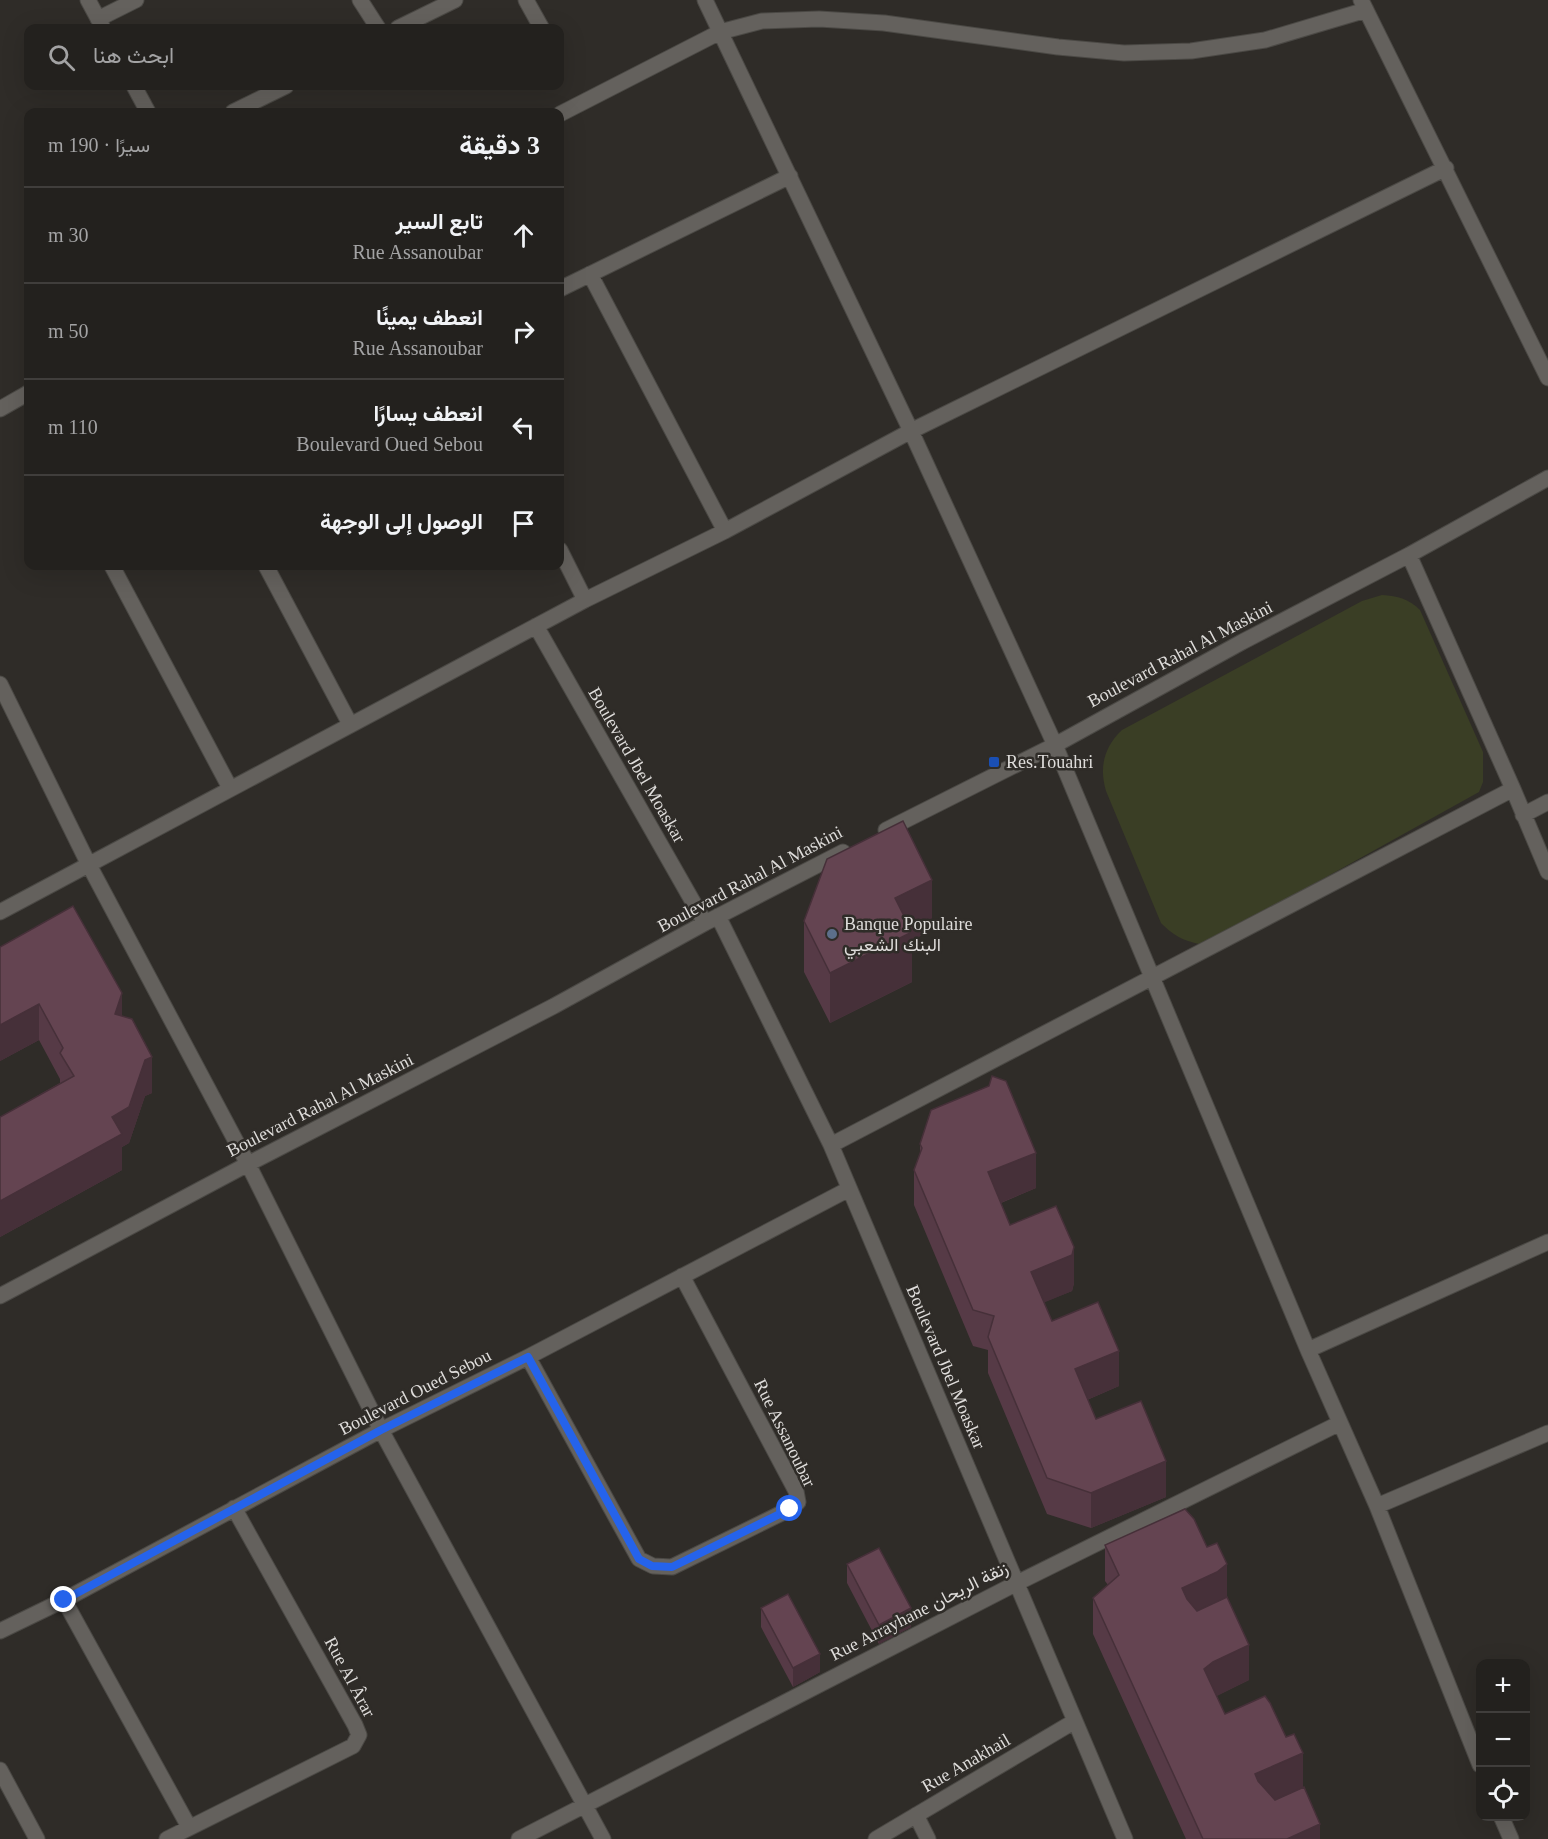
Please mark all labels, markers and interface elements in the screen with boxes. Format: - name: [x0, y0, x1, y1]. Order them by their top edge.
- search box: [24, 24, 564, 90]
- icon: search: [45, 41, 78, 74]
- text: ابحث هنا: [93, 43, 174, 68]
- text: 3 دقيقة: [459, 131, 540, 160]
- text: سيرًا · 190 m: [48, 134, 150, 156]
- text: تابع السير: [395, 209, 483, 234]
- icon: ahead: [507, 219, 540, 252]
- text: 30 m: [48, 224, 89, 246]
- text: Rue Assanoubar: [352, 241, 483, 263]
- text: انعطف يمينًا: [376, 305, 483, 330]
- icon: right: [507, 315, 540, 348]
- text: 50 m: [48, 320, 89, 342]
- text: Rue Assanoubar: [352, 337, 483, 359]
- text: انعطف يسارًا: [373, 401, 483, 426]
- icon: left: [507, 411, 540, 444]
- text: 110 m: [48, 416, 98, 438]
- text: Boulevard Oued Sebou: [296, 433, 483, 455]
- icon: arrive: [507, 507, 540, 540]
- text: الوصول إلى الوجهة: [320, 509, 483, 534]
- street label: Boulevard Rahal Al Maskini: [1084, 597, 1276, 711]
- street label: Boulevard Jbel Moaskar: [584, 684, 690, 846]
- place label: Res.Touahri: [1006, 752, 1093, 772]
- marker: Res.Touahri: [987, 755, 1001, 769]
- street label: Boulevard Rahal Al Maskini: [654, 822, 846, 936]
- place label: Banque Populaire البنك الشعبي: [844, 914, 972, 960]
- marker: Banque Populaire البنك الشعبي: [825, 927, 839, 941]
- street label: Boulevard Rahal Al Maskini: [223, 1049, 417, 1161]
- street label: Boulevard Jbel Moaskar: [902, 1282, 990, 1452]
- street label: Boulevard Oued Sebou: [336, 1345, 494, 1439]
- street label: Rue Assanoubar: [750, 1376, 820, 1490]
- route start: [776, 1495, 802, 1521]
- street label: Rue Arrayhane زنقة الريحان: [827, 1557, 1012, 1665]
- route end: [50, 1586, 76, 1612]
- street label: Rue Al Ârar: [321, 1633, 380, 1721]
- map controls: [1476, 1659, 1530, 1821]
- button: +: [1476, 1659, 1530, 1713]
- button: −: [1476, 1713, 1530, 1767]
- street label: Rue Anakhail: [918, 1730, 1014, 1796]
- button: locate: [1476, 1767, 1530, 1821]

